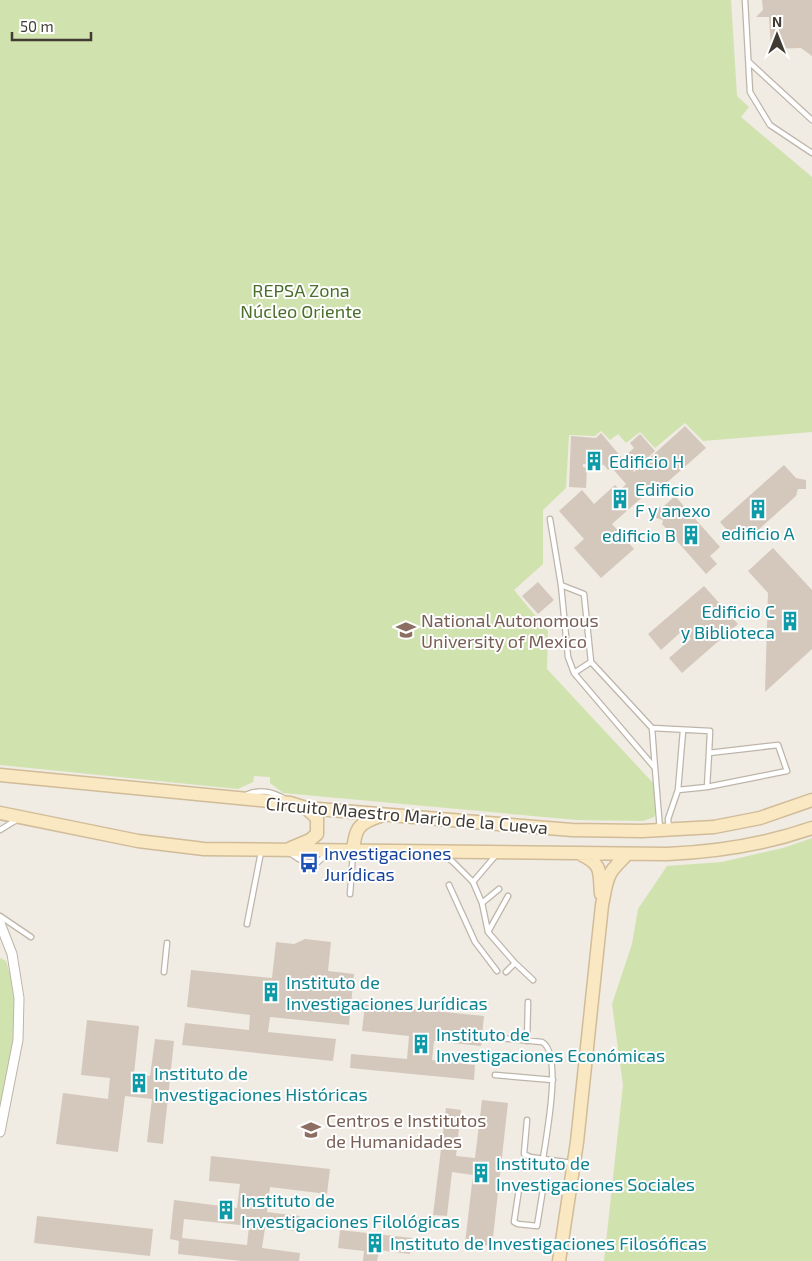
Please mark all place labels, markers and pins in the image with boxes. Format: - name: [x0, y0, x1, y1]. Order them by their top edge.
- building icon: Edificio H: [583, 450, 605, 472]
- place label: Edificio H: [609, 450, 684, 472]
- place label: Edificio F y anexo: [635, 478, 711, 521]
- building icon: Edificio F y anexo: [609, 488, 631, 510]
- building icon: edificio A: [747, 498, 769, 520]
- place label: edificio A: [721, 522, 796, 544]
- place label: edificio B: [602, 524, 676, 546]
- building icon: edificio B: [680, 524, 702, 546]
- place label: Edificio C y Biblioteca: [681, 600, 775, 643]
- place label: National Autonomous University of Mexico: [421, 609, 599, 652]
- building icon: Edificio C y Biblioteca: [779, 610, 801, 632]
- school or university icon: National Autonomous University of Mexico: [395, 619, 417, 641]
- place label: Investigaciones Jurídicas: [324, 842, 451, 885]
- bus stop icon: Investigaciones Jurídicas: [298, 852, 320, 874]
- place label: Instituto de Investigaciones Jurídicas: [286, 971, 488, 1014]
- building icon: Instituto de Investigaciones Jurídicas: [260, 981, 282, 1003]
- place label: Instituto de Investigaciones Económicas: [436, 1023, 665, 1066]
- building icon: Instituto de Investigaciones Económicas: [410, 1033, 432, 1055]
- place label: Instituto de Investigaciones Históricas: [154, 1062, 368, 1105]
- building icon: Instituto de Investigaciones Históricas: [128, 1072, 150, 1094]
- place label: Centros e Institutos de Humanidades: [326, 1109, 486, 1152]
- school or university icon: Centros e Institutos de Humanidades: [300, 1119, 322, 1141]
- place label: Instituto de Investigaciones Sociales: [496, 1152, 695, 1195]
- building icon: Instituto de Investigaciones Sociales: [470, 1162, 492, 1184]
- place label: Instituto de Investigaciones Filológicas: [241, 1189, 460, 1232]
- building icon: Instituto de Investigaciones Filológicas: [215, 1199, 237, 1221]
- building icon: Instituto de Investigaciones Filosóficas: [364, 1232, 386, 1254]
- place label: Instituto de Investigaciones Filosóficas: [390, 1232, 707, 1254]

